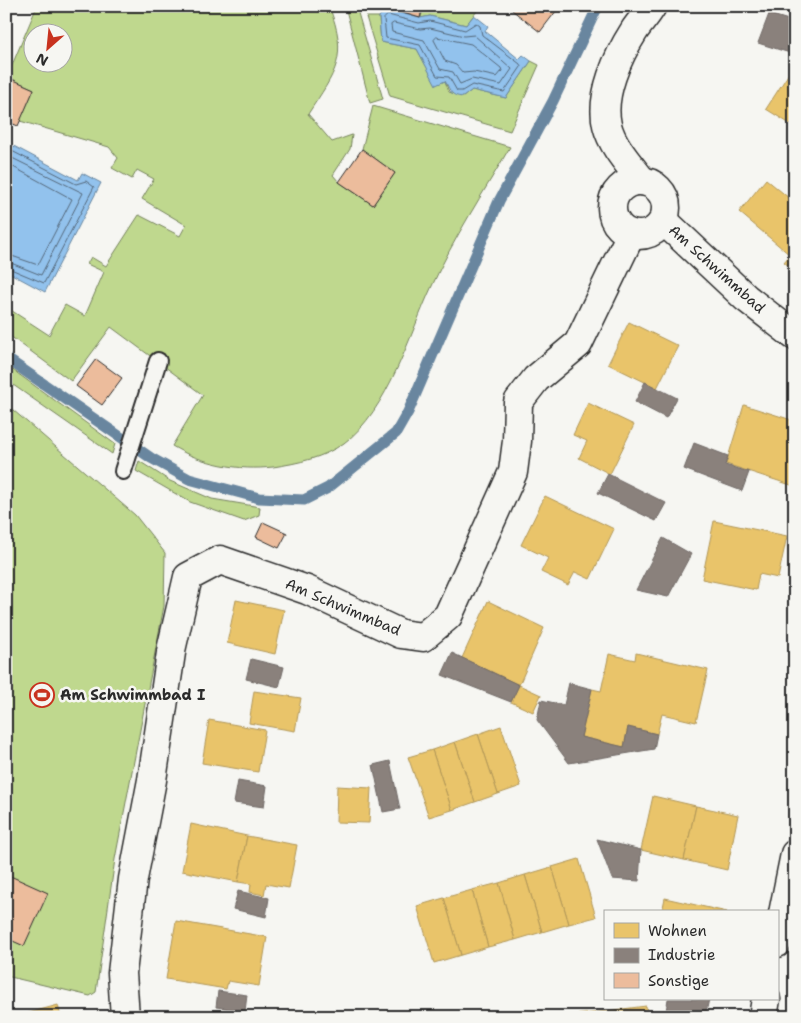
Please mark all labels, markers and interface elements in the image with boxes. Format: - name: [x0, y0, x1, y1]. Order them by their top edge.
- north arrow: [22, 22, 72, 72]
- text: N: [33, 49, 51, 70]
- street label: Am Schwimmbad: [664, 220, 770, 318]
- street label: Am Schwimmbad: [282, 574, 404, 641]
- sports icon: Am Schwimmbad I: [29, 682, 55, 708]
- place label: Am Schwimmbad I: [60, 685, 206, 705]
- legend: [604, 910, 778, 1000]
- text: Wohnen: [648, 921, 707, 941]
- text: Industrie: [648, 945, 715, 965]
- text: Sonstige: [648, 971, 709, 991]

